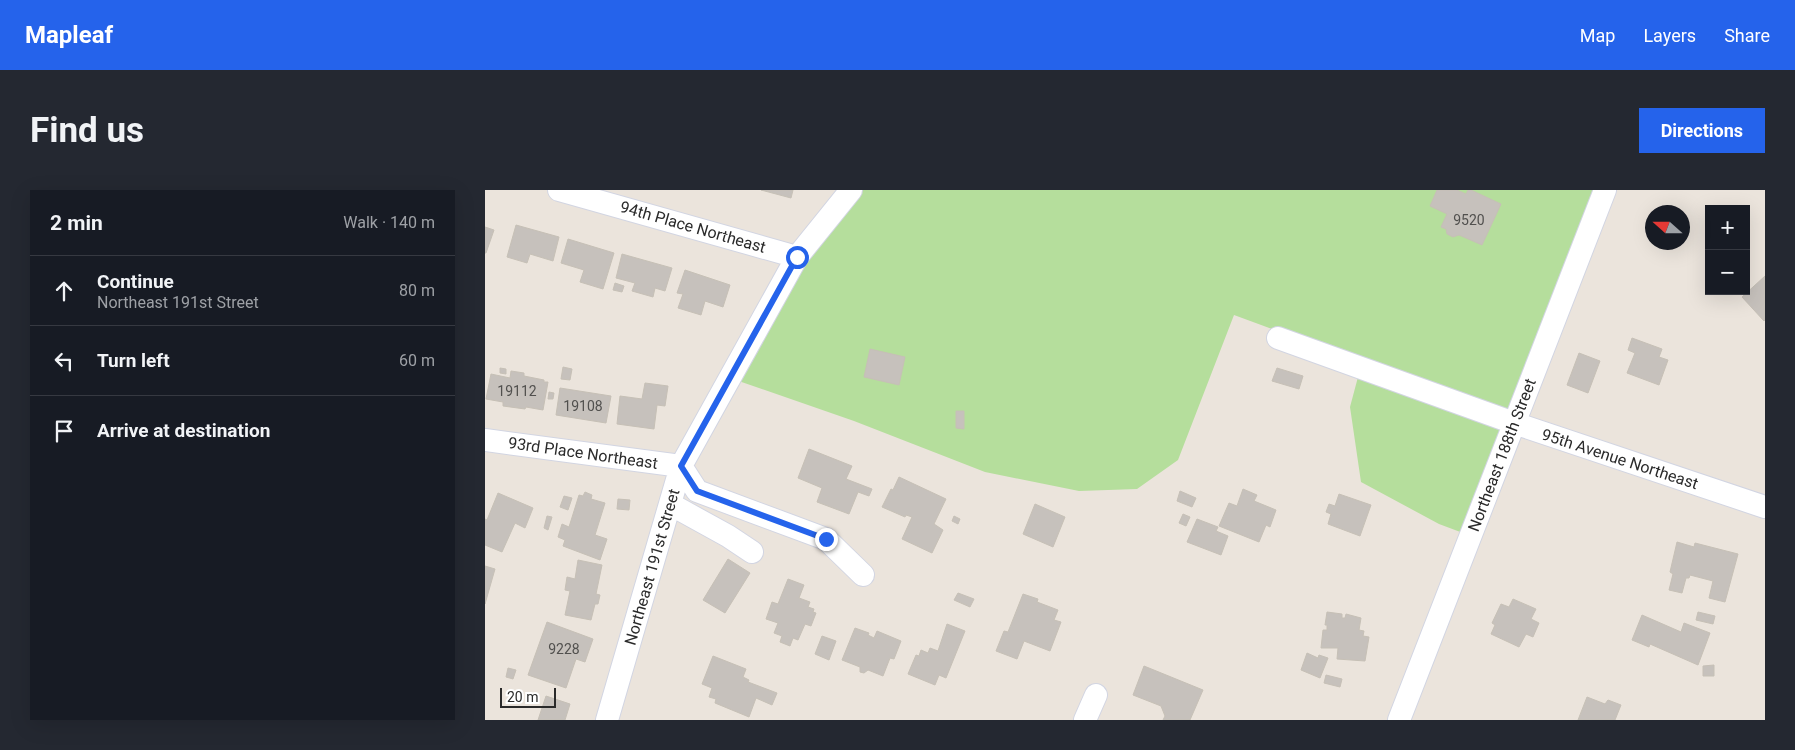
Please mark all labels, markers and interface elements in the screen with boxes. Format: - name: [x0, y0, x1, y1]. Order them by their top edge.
- text: Mapleaf: [25, 21, 113, 49]
- text: Map: [1580, 25, 1615, 46]
- text: Layers: [1643, 25, 1696, 46]
- text: Share: [1724, 25, 1770, 46]
- button: Directions: [1639, 108, 1765, 153]
- text: Find us: [30, 110, 144, 151]
- street label: 94th Place Northeast: [618, 197, 768, 257]
- north arrow: [1645, 205, 1690, 250]
- map controls: [1705, 205, 1750, 295]
- button: +: [1705, 205, 1750, 250]
- text: 2 min: [50, 211, 103, 235]
- house number: 9520: [1453, 212, 1485, 228]
- text: Walk · 140 m: [343, 213, 435, 232]
- route start: [786, 246, 809, 269]
- button: −: [1705, 250, 1750, 295]
- text: Continue: [97, 270, 174, 293]
- icon: ahead: [50, 277, 78, 305]
- text: 80 m: [399, 281, 435, 300]
- text: Northeast 191st Street: [97, 293, 259, 312]
- icon: left: [50, 347, 78, 375]
- text: Turn left: [97, 349, 170, 372]
- text: 60 m: [399, 351, 435, 370]
- street label: Northeast 188th Street: [1464, 376, 1540, 534]
- house number: 19112: [497, 383, 537, 399]
- house number: 19108: [563, 398, 603, 414]
- icon: arrive: [50, 417, 78, 445]
- text: Arrive at destination: [97, 419, 270, 442]
- street label: 95th Avenue Northeast: [1539, 425, 1701, 493]
- street label: 93rd Place Northeast: [507, 433, 659, 473]
- street label: Northeast 191st Street: [621, 487, 683, 647]
- route end: [815, 528, 838, 551]
- house number: 9228: [548, 641, 580, 657]
- scale bar: [500, 685, 556, 708]
- text: 20 m: [507, 689, 539, 705]

